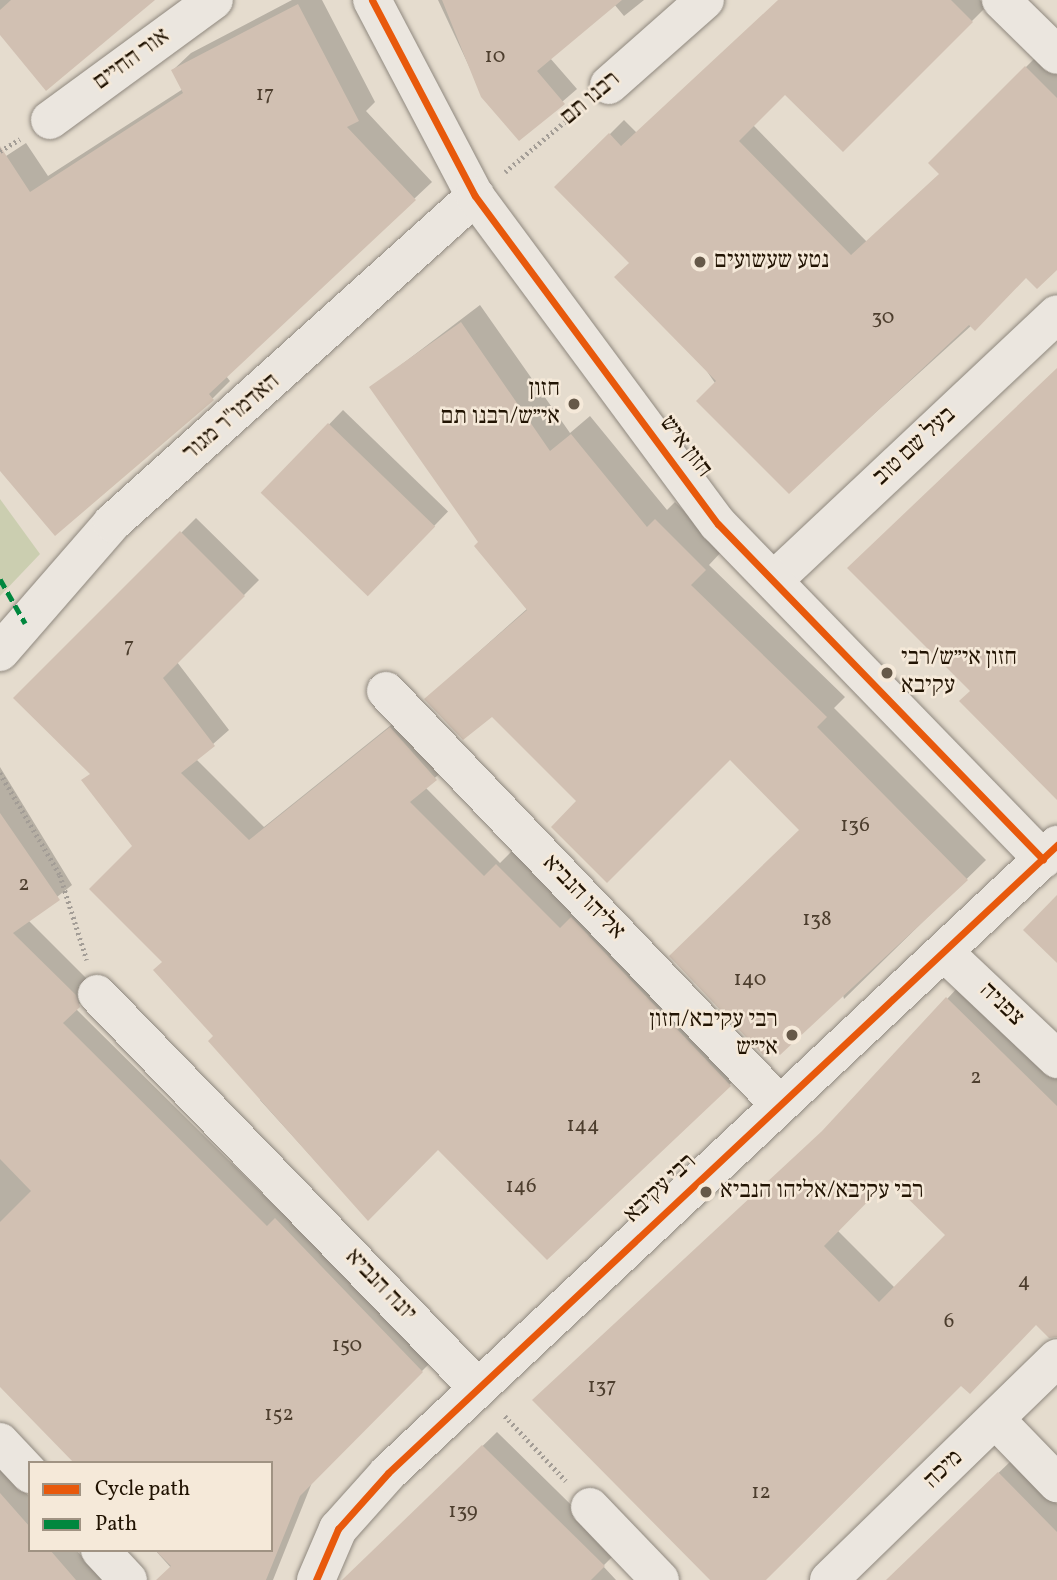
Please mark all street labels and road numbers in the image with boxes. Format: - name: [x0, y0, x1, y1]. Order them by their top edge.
- street label: אור החיים: [88, 23, 176, 97]
- street label: רבנו תם: [555, 66, 627, 132]
- street label: האדמו"ר מגור: [178, 368, 286, 468]
- street label: בעל שם טוב: [868, 401, 962, 493]
- street label: חזון איש: [652, 410, 718, 484]
- street label: אליהו הנביא: [536, 850, 630, 946]
- street label: צפניה: [973, 977, 1029, 1033]
- street label: רבי עקיבא: [619, 1148, 703, 1230]
- street label: יונה הנביא: [338, 1244, 422, 1328]
- street label: מיכה: [918, 1445, 970, 1495]

